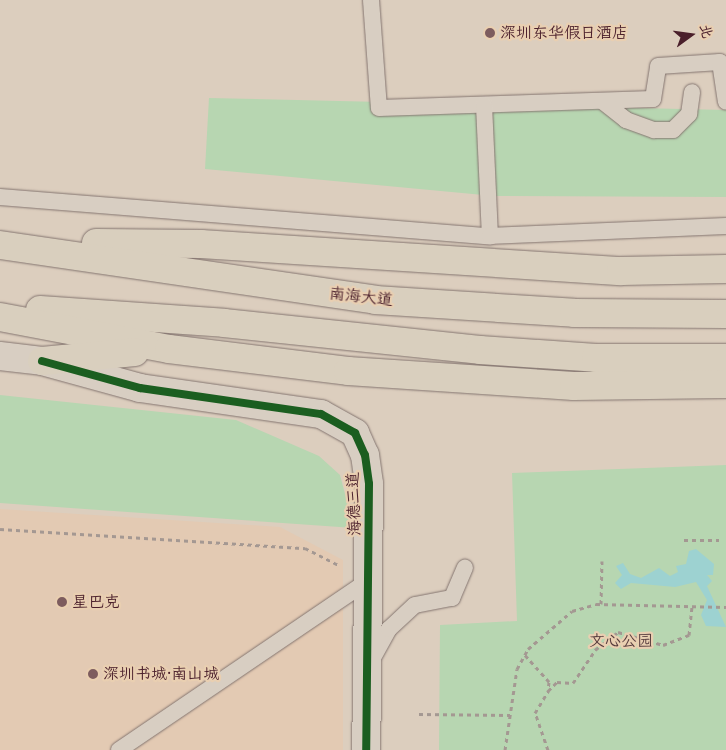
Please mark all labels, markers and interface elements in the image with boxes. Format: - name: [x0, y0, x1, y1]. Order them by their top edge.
- north arrow: [666, 10, 716, 60]
- text: 北: [692, 21, 720, 41]
- place label: 深圳东华假日酒店: [500, 23, 628, 43]
- marker: 深圳东华假日酒店: [484, 27, 496, 39]
- street label: 南海大道: [328, 284, 394, 310]
- street label: 海德三道: [343, 472, 365, 536]
- place label: 星巴克: [72, 592, 120, 612]
- marker: 星巴克: [56, 596, 68, 608]
- park label: 文心公园: [589, 631, 653, 651]
- place label: 深圳书城·南山城: [103, 664, 219, 684]
- marker: 深圳书城·南山城: [87, 668, 99, 680]

